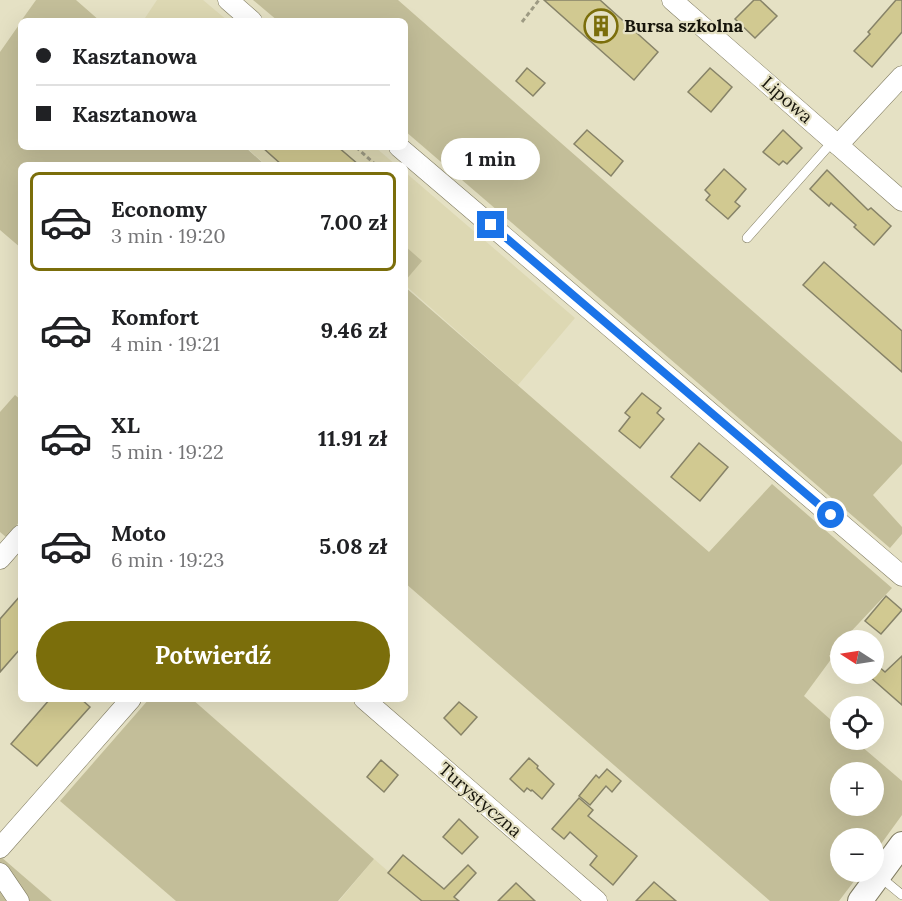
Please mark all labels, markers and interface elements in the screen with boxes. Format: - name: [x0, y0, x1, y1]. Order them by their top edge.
- building icon: Bursa szkolna: [583, 8, 619, 44]
- place label: Bursa szkolna: [624, 14, 744, 37]
- text: Kasztanowa: [72, 42, 197, 70]
- street label: Lipowa: [757, 71, 818, 128]
- text: Kasztanowa: [72, 100, 197, 128]
- callout: 1 min: [442, 138, 540, 180]
- text: 1 min: [465, 146, 516, 171]
- icon: car: [39, 195, 93, 249]
- text: Economy: [111, 195, 207, 223]
- text: 7.00 zł: [321, 208, 387, 236]
- route end: [477, 211, 504, 238]
- text: 3 min · 19:20: [111, 223, 226, 248]
- icon: car: [39, 303, 93, 357]
- text: Komfort: [111, 303, 199, 331]
- text: 9.46 zł: [320, 316, 387, 344]
- text: 4 min · 19:21: [111, 331, 220, 356]
- icon: car: [39, 411, 93, 465]
- text: XL: [111, 411, 140, 439]
- text: 11.91 zł: [318, 424, 387, 452]
- text: 5 min · 19:22: [111, 439, 224, 464]
- route start: [817, 501, 844, 528]
- icon: car: [39, 519, 93, 573]
- text: Moto: [111, 519, 166, 547]
- text: 5.08 zł: [319, 532, 387, 560]
- text: 6 min · 19:23: [111, 547, 224, 572]
- button: Potwierdź: [36, 621, 390, 690]
- north arrow: [830, 630, 884, 684]
- map controls: [830, 630, 884, 882]
- button: locate: [830, 696, 884, 750]
- street label: Turystyczna: [434, 757, 527, 842]
- button: +: [830, 762, 884, 816]
- button: −: [830, 828, 884, 882]

